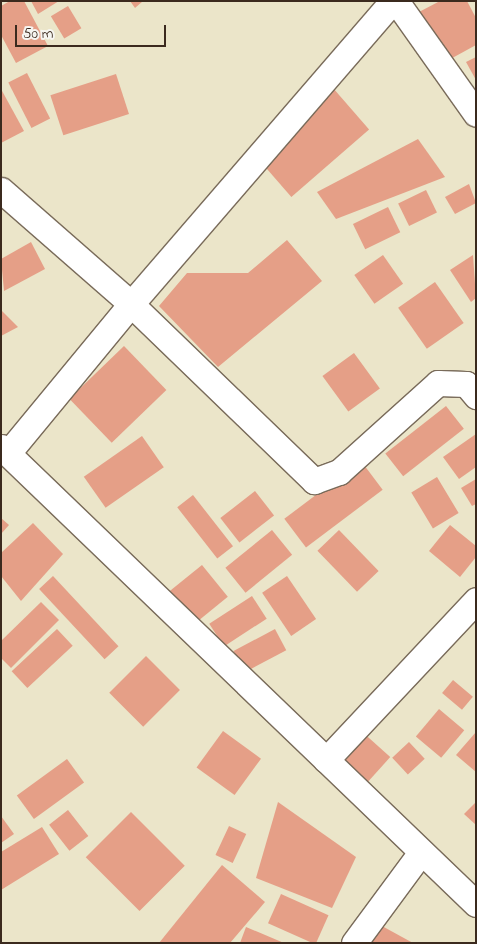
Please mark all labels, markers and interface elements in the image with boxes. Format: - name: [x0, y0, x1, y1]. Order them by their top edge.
- scale bar: [18, 15, 169, 47]
- text: 50 m: [23, 23, 53, 45]

